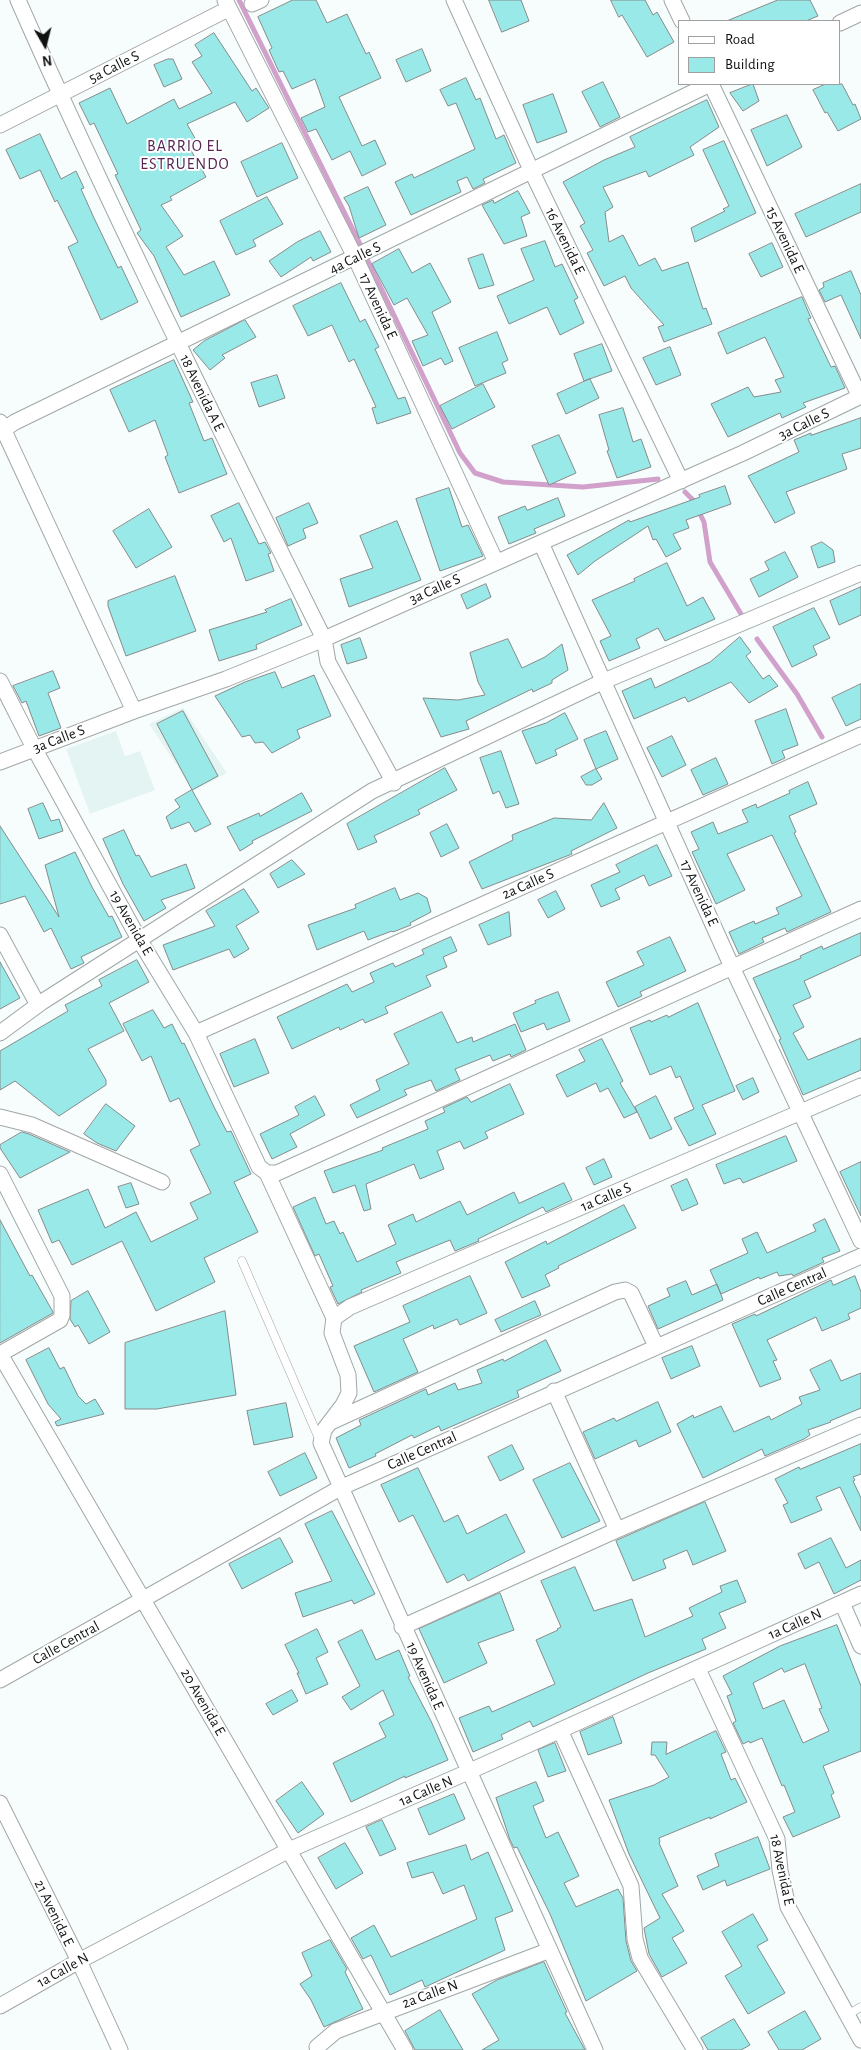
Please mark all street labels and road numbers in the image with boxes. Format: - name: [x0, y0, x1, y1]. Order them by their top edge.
- street label: 5a Calle S: [86, 47, 142, 87]
- street label: 15 Avenida E: [762, 204, 808, 276]
- street label: 16 Avenida E: [541, 205, 589, 277]
- street label: 4a Calle S: [326, 238, 384, 278]
- street label: 17 Avenida E: [355, 270, 401, 342]
- street label: 18 Avenida A E: [176, 352, 228, 434]
- street label: 3a Calle S: [776, 404, 832, 444]
- street label: 3a Calle S: [407, 570, 463, 608]
- street label: 3a Calle S: [30, 721, 88, 757]
- street label: 17 Avenida E: [676, 857, 722, 929]
- street label: 2a Calle S: [499, 865, 557, 903]
- street label: 19 Avenida E: [105, 887, 157, 959]
- street label: 1a Calle S: [578, 1178, 634, 1216]
- street label: Calle Central: [755, 1264, 829, 1310]
- street label: Calle Central: [385, 1428, 459, 1474]
- street label: 1a Calle N: [766, 1604, 824, 1644]
- street label: Calle Central: [29, 1617, 103, 1669]
- street label: 19 Avenida E: [402, 1639, 448, 1713]
- street label: 20 Avenida E: [177, 1665, 229, 1739]
- street label: 1a Calle N: [397, 1772, 455, 1810]
- street label: 18 Avenida E: [766, 1833, 798, 1907]
- street label: 21 Avenida E: [30, 1877, 78, 1949]
- street label: 1a Calle N: [34, 1948, 92, 1992]
- street label: 2a Calle N: [400, 1976, 460, 2012]

